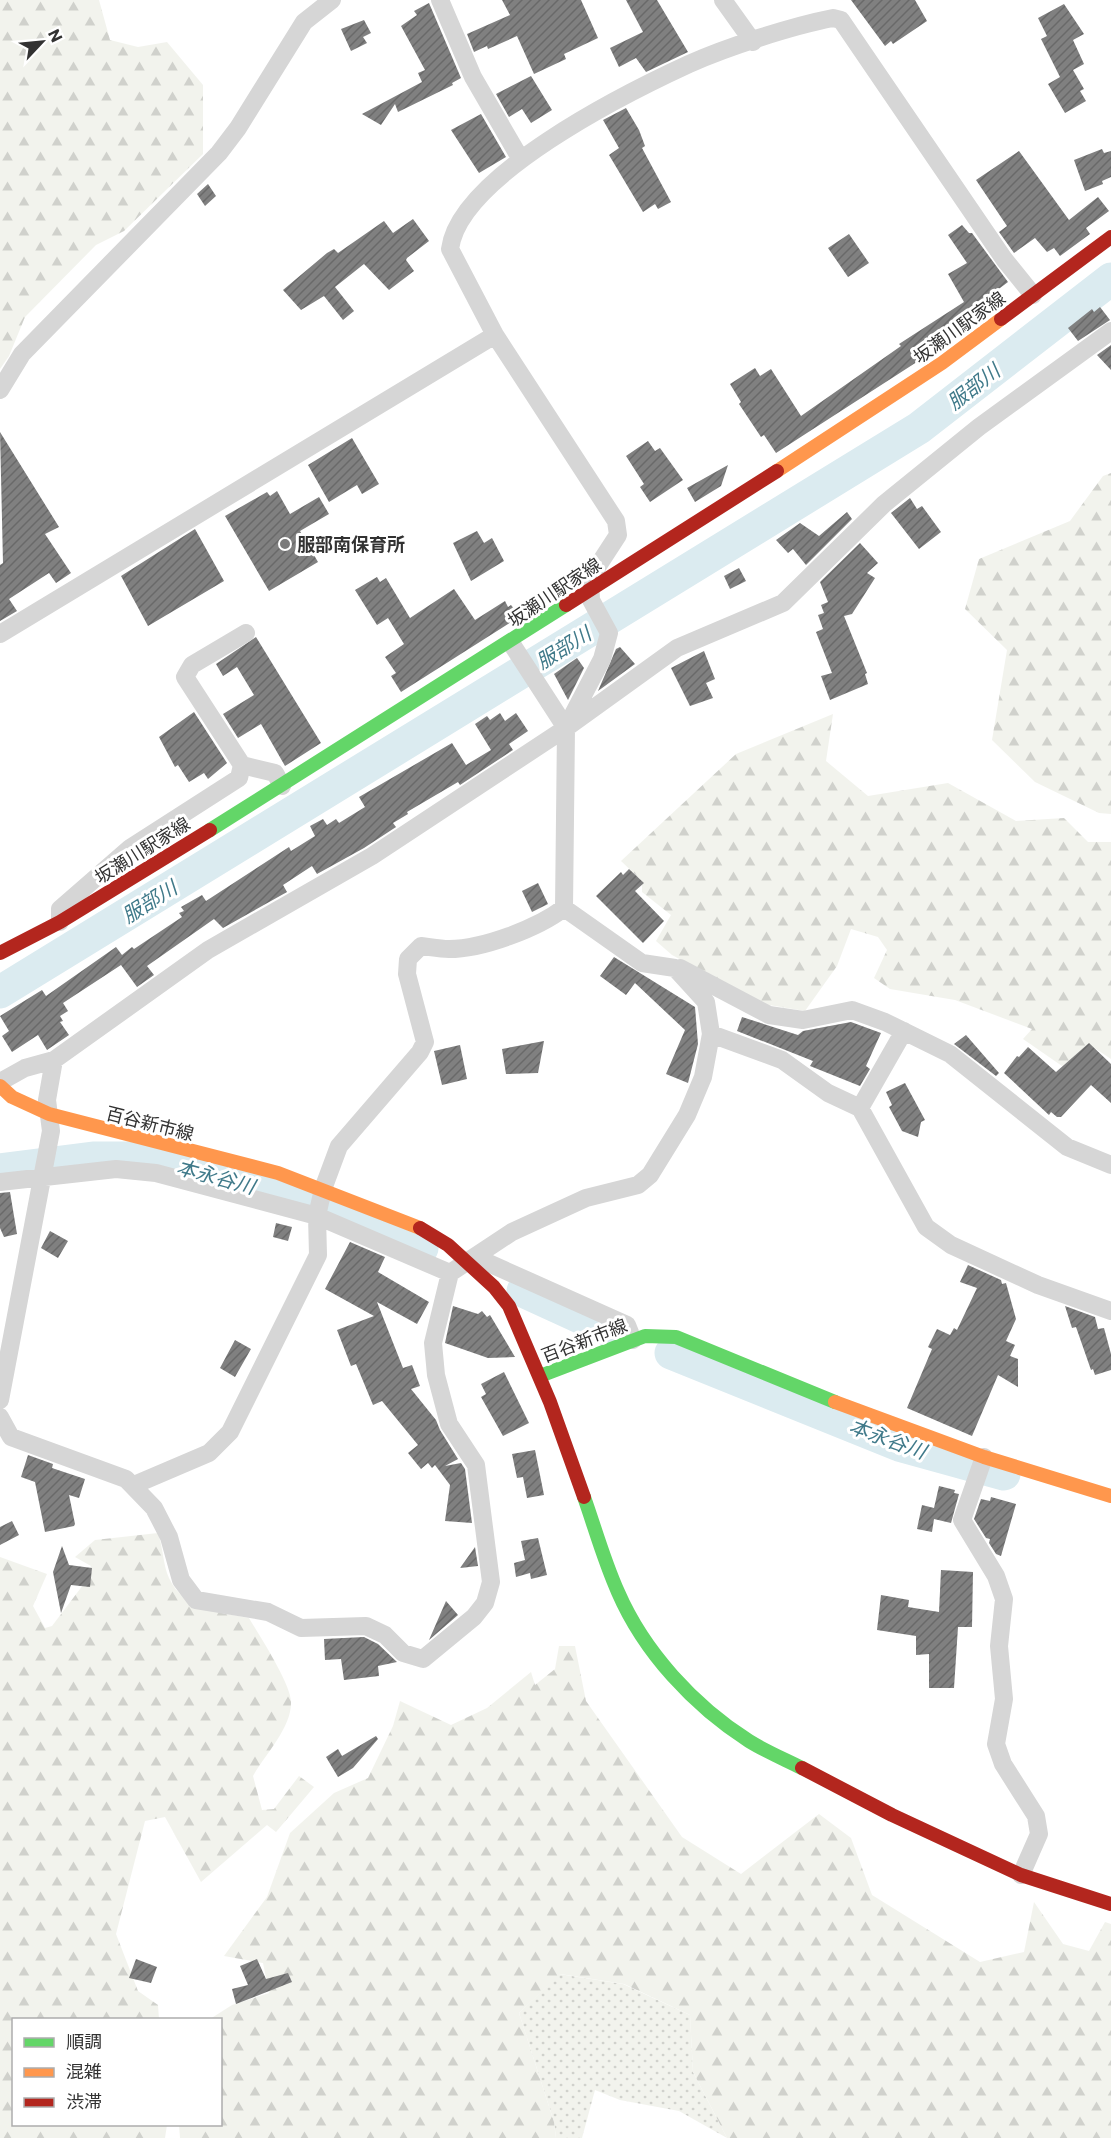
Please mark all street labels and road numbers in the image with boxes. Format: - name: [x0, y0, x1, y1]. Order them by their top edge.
- street label: 坂瀬川駅家線: [909, 286, 1009, 368]
- street label: 坂瀬川駅家線: [503, 553, 605, 631]
- street label: 坂瀬川駅家線: [90, 812, 194, 888]
- street label: 百谷新市線: [104, 1101, 196, 1145]
- street label: 百谷新市線: [538, 1314, 630, 1366]

